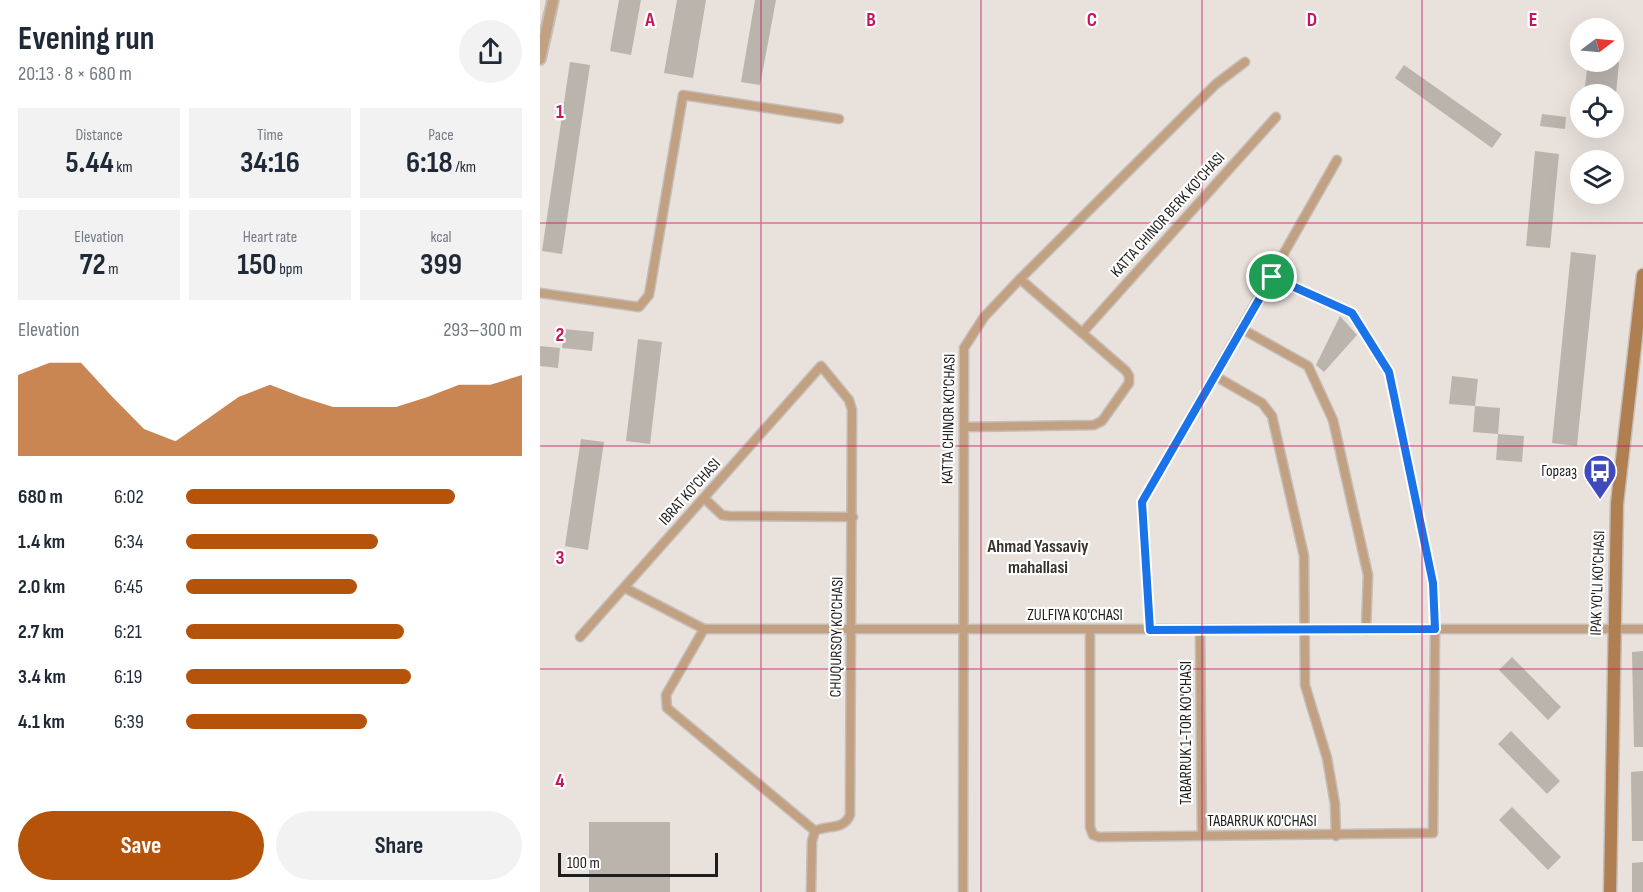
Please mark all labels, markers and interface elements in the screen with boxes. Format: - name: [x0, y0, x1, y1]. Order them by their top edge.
- text: A: [644, 8, 655, 32]
- text: B: [866, 8, 876, 32]
- text: C: [1087, 8, 1097, 32]
- text: D: [1307, 8, 1317, 32]
- text: E: [1529, 8, 1537, 32]
- north arrow: [1570, 18, 1624, 72]
- map controls: [1570, 18, 1624, 204]
- text: Evening run: [18, 19, 154, 59]
- button: share: [459, 20, 522, 83]
- text: 20:13 · 8 × 680 m: [18, 62, 132, 86]
- button: locate: [1570, 84, 1624, 138]
- text: 1: [556, 100, 564, 124]
- text: Distance: [75, 126, 123, 145]
- text: Time: [257, 126, 283, 145]
- text: Pace: [428, 126, 454, 145]
- text: 5.44: [65, 145, 114, 181]
- text: 34:16: [240, 145, 300, 181]
- text: 6:18: [406, 145, 453, 181]
- street label: KATTA CHINOR BERK KO'CHASI: [1107, 149, 1229, 281]
- button: layers: [1570, 150, 1624, 204]
- text: km: [114, 158, 133, 177]
- text: /km: [453, 158, 476, 177]
- text: Elevation: [74, 228, 124, 247]
- text: Heart rate: [243, 228, 297, 247]
- text: kcal: [430, 228, 452, 247]
- text: 72: [80, 247, 106, 283]
- text: 150: [237, 247, 277, 283]
- text: 399: [420, 247, 462, 283]
- pin: [1246, 251, 1297, 302]
- text: m: [106, 260, 118, 279]
- text: bpm: [277, 260, 303, 279]
- icon: arrive: [1255, 260, 1288, 293]
- text: Elevation: [18, 318, 80, 342]
- text: 293–300 m: [443, 318, 522, 342]
- text: 2: [556, 323, 564, 347]
- street label: KATTA CHINOR KO'CHASI: [938, 354, 960, 484]
- bus stop icon: Горгаз: [1582, 453, 1618, 500]
- street label: IBRAT KO'CHASI: [655, 455, 725, 529]
- place label: Горгаз: [1541, 462, 1577, 481]
- text: 680 m: [18, 485, 63, 509]
- text: 6:02: [114, 485, 144, 509]
- text: 1.4 km: [18, 530, 65, 554]
- text: 6:34: [114, 530, 143, 554]
- street label: IPAK YO'LI KO'CHASI: [1587, 530, 1609, 636]
- district label: Ahmad Yassaviy mahallasi: [986, 536, 1089, 578]
- text: 3: [556, 546, 565, 570]
- text: 2.0 km: [18, 575, 65, 599]
- text: 6:45: [114, 575, 143, 599]
- street label: CHUQURSOY KO'CHASI: [826, 576, 848, 698]
- street label: ZULFIYA KO'CHASI: [1027, 606, 1123, 625]
- text: 2.7 km: [18, 620, 64, 644]
- text: 6:21: [114, 620, 142, 644]
- street label: TABARRUK 1-TOR KO'CHASI: [1177, 661, 1196, 805]
- text: 3.4 km: [18, 665, 66, 689]
- text: 6:19: [114, 665, 142, 689]
- text: 4.1 km: [18, 710, 65, 734]
- text: 6:39: [114, 710, 144, 734]
- text: 4: [555, 769, 565, 793]
- button: Save: [18, 811, 264, 880]
- button: Share: [276, 811, 522, 880]
- street label: TABARRUK KO'CHASI: [1207, 812, 1317, 831]
- scale bar: [558, 850, 718, 878]
- text: 100 m: [567, 854, 600, 873]

